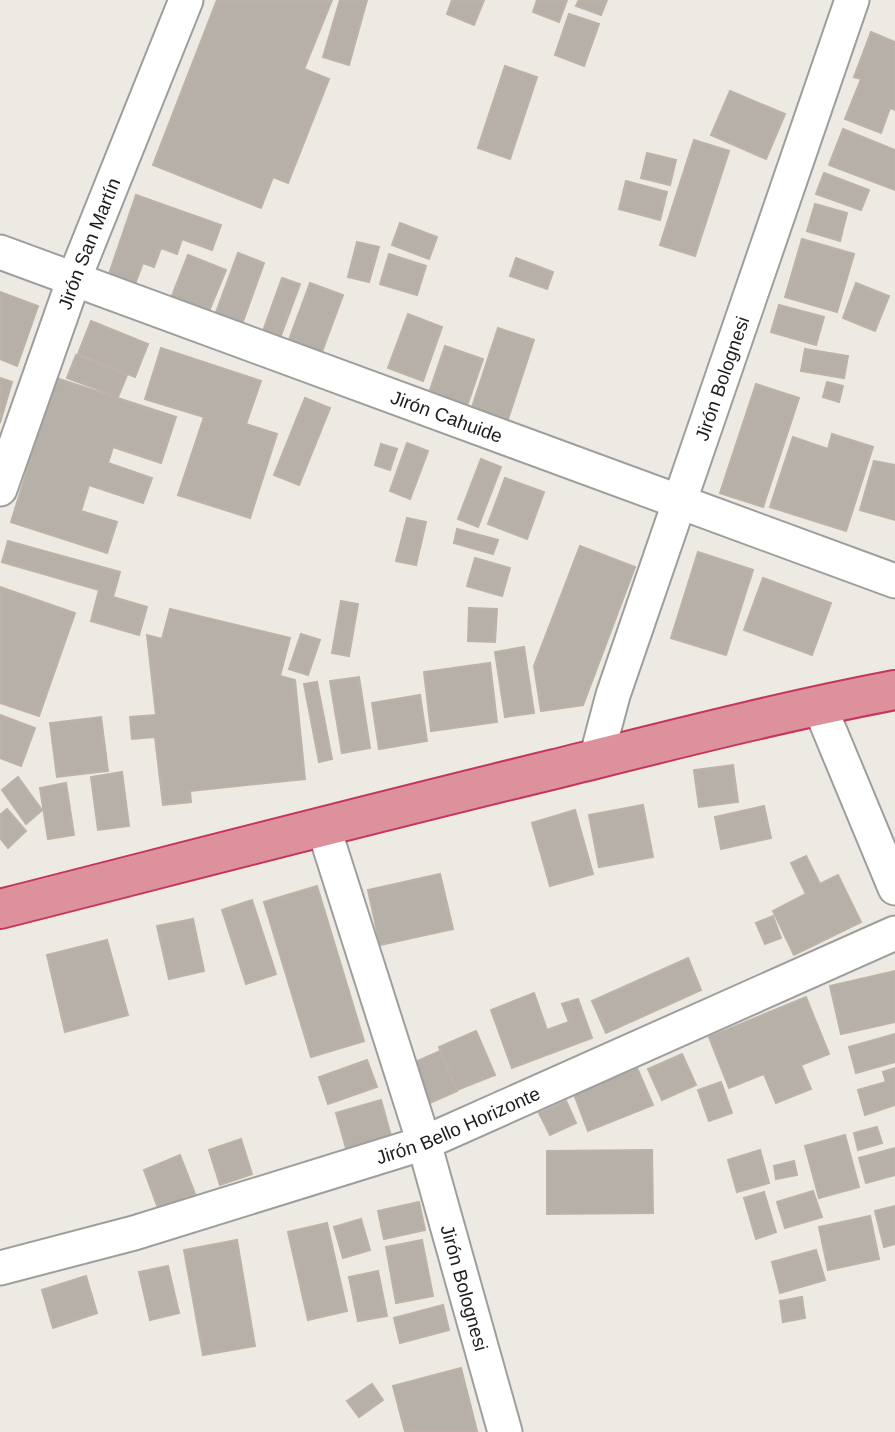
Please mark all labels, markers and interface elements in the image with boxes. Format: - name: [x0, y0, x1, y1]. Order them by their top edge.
- street label: Jirón San Martín: [54, 175, 124, 312]
- street label: Jirón Bolognesi: [691, 314, 753, 443]
- street label: Jirón Cahuide: [388, 387, 505, 447]
- street label: Jirón Bello Horizonte: [373, 1083, 543, 1168]
- street label: Jirón Bolognesi: [436, 1222, 492, 1353]

